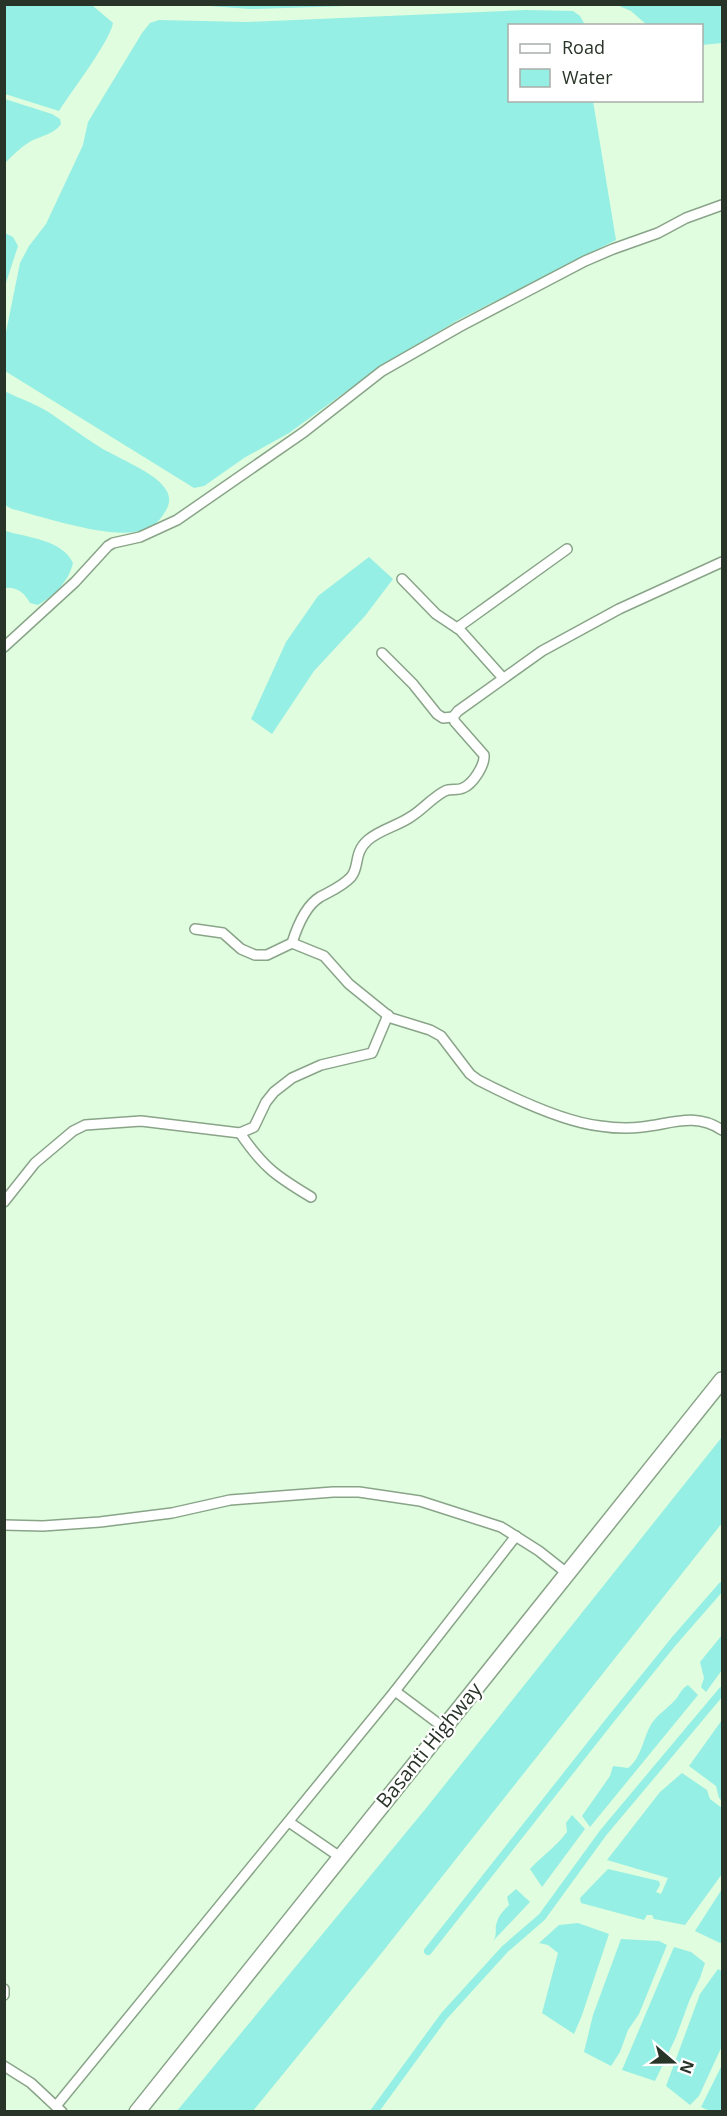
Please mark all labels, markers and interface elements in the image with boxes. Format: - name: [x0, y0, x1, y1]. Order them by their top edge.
- legend: [508, 24, 703, 102]
- text: Road: [562, 35, 605, 59]
- text: Water: [562, 65, 613, 89]
- street label: Basanti Highway: [370, 1676, 488, 1813]
- north arrow: [643, 2032, 703, 2092]
- text: N: [675, 2057, 700, 2077]

